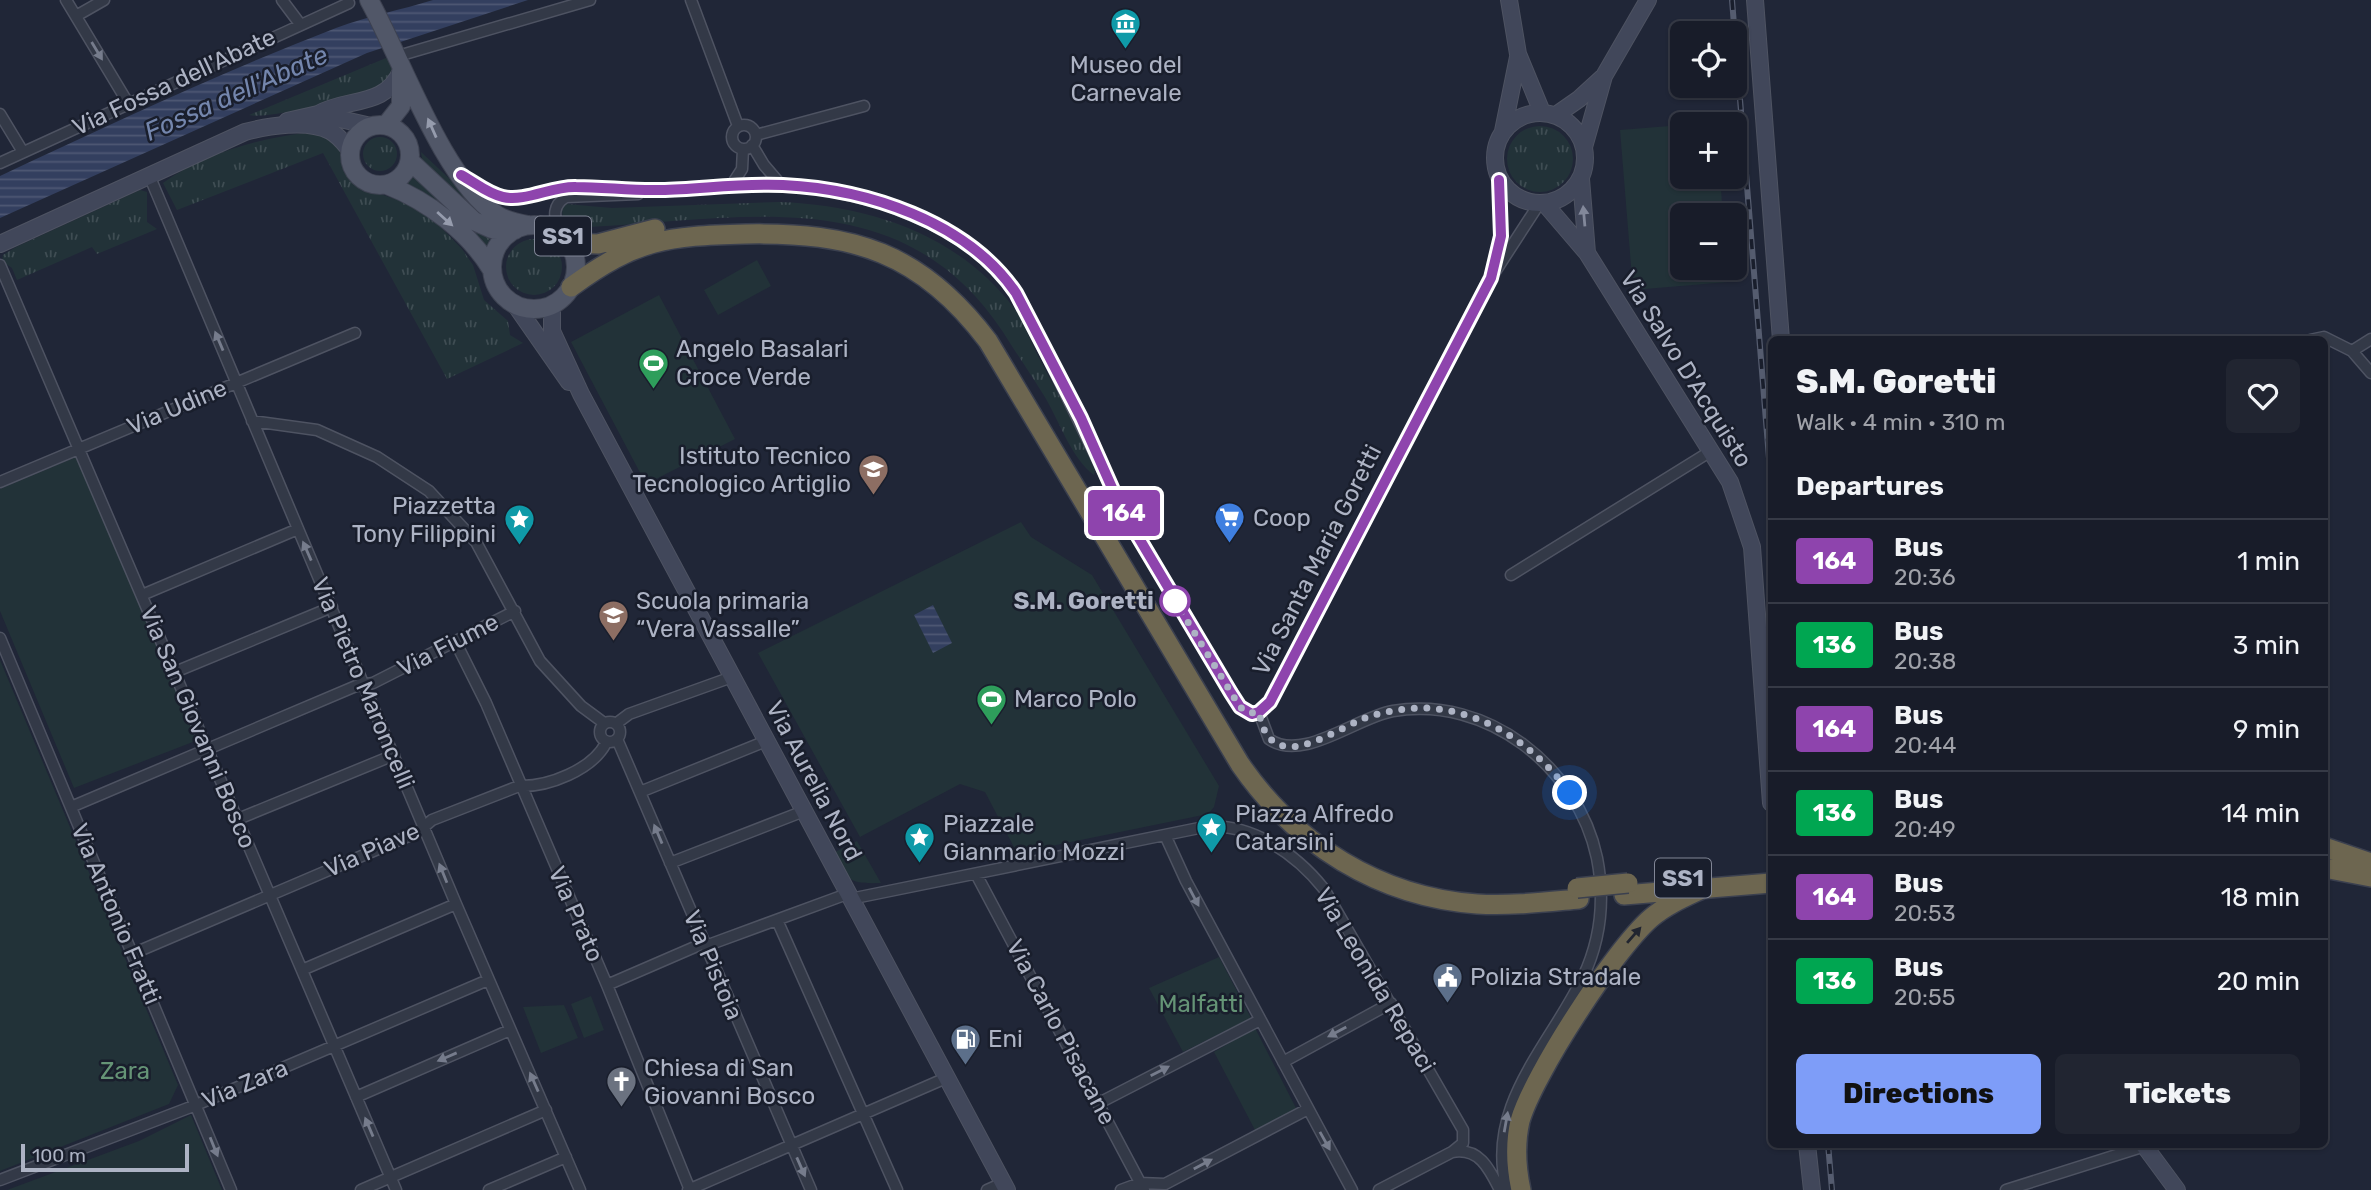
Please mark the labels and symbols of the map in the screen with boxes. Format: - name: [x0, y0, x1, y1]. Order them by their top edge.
- museum icon: Museo del Carnevale: [1109, 6, 1143, 50]
- street label: Via Fossa dell'Abate: [68, 22, 280, 142]
- water label: Fossa dell'Abate: [140, 39, 332, 147]
- one-way arrow: [91, 42, 104, 61]
- place label: Museo del Carnevale: [1070, 51, 1182, 107]
- one-way arrow: [426, 118, 438, 138]
- one-way arrow: [1578, 205, 1589, 227]
- one-way arrow: [436, 211, 453, 227]
- road number: SS1: [535, 216, 591, 256]
- street label: Via Salvo D'Acquisto: [1614, 266, 1758, 472]
- one-way arrow: [213, 331, 224, 352]
- place label: Angelo Basalari Croce Verde: [676, 335, 849, 391]
- sports icon: Angelo Basalari Croce Verde: [636, 346, 670, 390]
- street label: Via Udine: [123, 374, 231, 440]
- street label: Via Santa Maria Goretti: [1247, 440, 1387, 680]
- place label: Istituto Tecnico Tecnologico Artiglio: [632, 442, 851, 498]
- school or university icon: Istituto Tecnico Tecnologico Artiglio: [857, 453, 891, 497]
- line badge: 164: [1084, 490, 1164, 536]
- place label: Piazzetta Tony Filippini: [352, 492, 496, 548]
- supermarket icon: Coop: [1213, 501, 1247, 545]
- place icon: Piazzetta Tony Filippini: [502, 503, 536, 547]
- place label: Coop: [1253, 504, 1311, 532]
- one-way arrow: [302, 540, 313, 561]
- street label: Via Pietro Maroncelli: [306, 573, 420, 793]
- marker: S.M. Goretti: [1160, 586, 1190, 616]
- place label: Scuola primaria “Vera Vassalle”: [636, 587, 809, 643]
- place label: S.M. Goretti: [1013, 587, 1154, 615]
- school or university icon: Scuola primaria “Vera Vassalle”: [596, 598, 630, 642]
- street label: Via San Giovanni Bosco: [134, 602, 262, 852]
- street label: Via Fiume: [393, 608, 503, 682]
- sports icon: Marco Polo: [974, 682, 1008, 726]
- place label: Marco Polo: [1014, 685, 1137, 713]
- street label: Via Aurelia Nord: [760, 696, 868, 866]
- your location: [1552, 775, 1587, 810]
- place label: Piazza Alfredo Catarsini: [1235, 800, 1394, 856]
- place label: Piazzale Gianmario Mozzi: [943, 810, 1125, 866]
- place icon: Piazza Alfredo Catarsini: [1195, 811, 1229, 855]
- street label: Via Piave: [320, 817, 424, 883]
- street label: Via Antonio Fratti: [65, 819, 167, 1009]
- place icon: Piazzale Gianmario Mozzi: [903, 821, 937, 865]
- one-way arrow: [652, 824, 664, 844]
- road number: SS1: [1655, 858, 1711, 898]
- street label: Via Prato: [543, 862, 609, 966]
- one-way arrow: [438, 863, 449, 884]
- street label: Via Leonida Repaci: [1309, 883, 1441, 1077]
- one-way arrow: [1189, 887, 1200, 907]
- street label: Via Pistoia: [677, 906, 749, 1024]
- one-way arrow: [1626, 926, 1642, 944]
- street label: Via Carlo Pisacane: [1000, 935, 1122, 1129]
- public building icon: Polizia Stradale: [1430, 960, 1464, 1004]
- place label: Polizia Stradale: [1470, 963, 1641, 991]
- park label: Malfatti: [1159, 990, 1243, 1018]
- fuel station icon: Eni: [948, 1022, 982, 1066]
- place label: Eni: [988, 1025, 1023, 1053]
- one-way arrow: [1327, 1027, 1347, 1038]
- one-way arrow: [437, 1052, 458, 1063]
- street label: Via Zara: [198, 1053, 292, 1115]
- place label: Chiesa di San Giovanni Bosco: [644, 1054, 815, 1110]
- park label: Zara: [100, 1057, 150, 1085]
- church icon: Chiesa di San Giovanni Bosco: [604, 1065, 638, 1109]
- one-way arrow: [1150, 1066, 1170, 1077]
- one-way arrow: [528, 1072, 540, 1092]
- one-way arrow: [1501, 1111, 1512, 1133]
- one-way arrow: [364, 1116, 375, 1137]
- one-way arrow: [1319, 1131, 1331, 1150]
- one-way arrow: [208, 1137, 219, 1158]
- scale bar: [21, 1141, 189, 1173]
- one-way arrow: [796, 1157, 807, 1178]
- one-way arrow: [1193, 1159, 1213, 1170]

